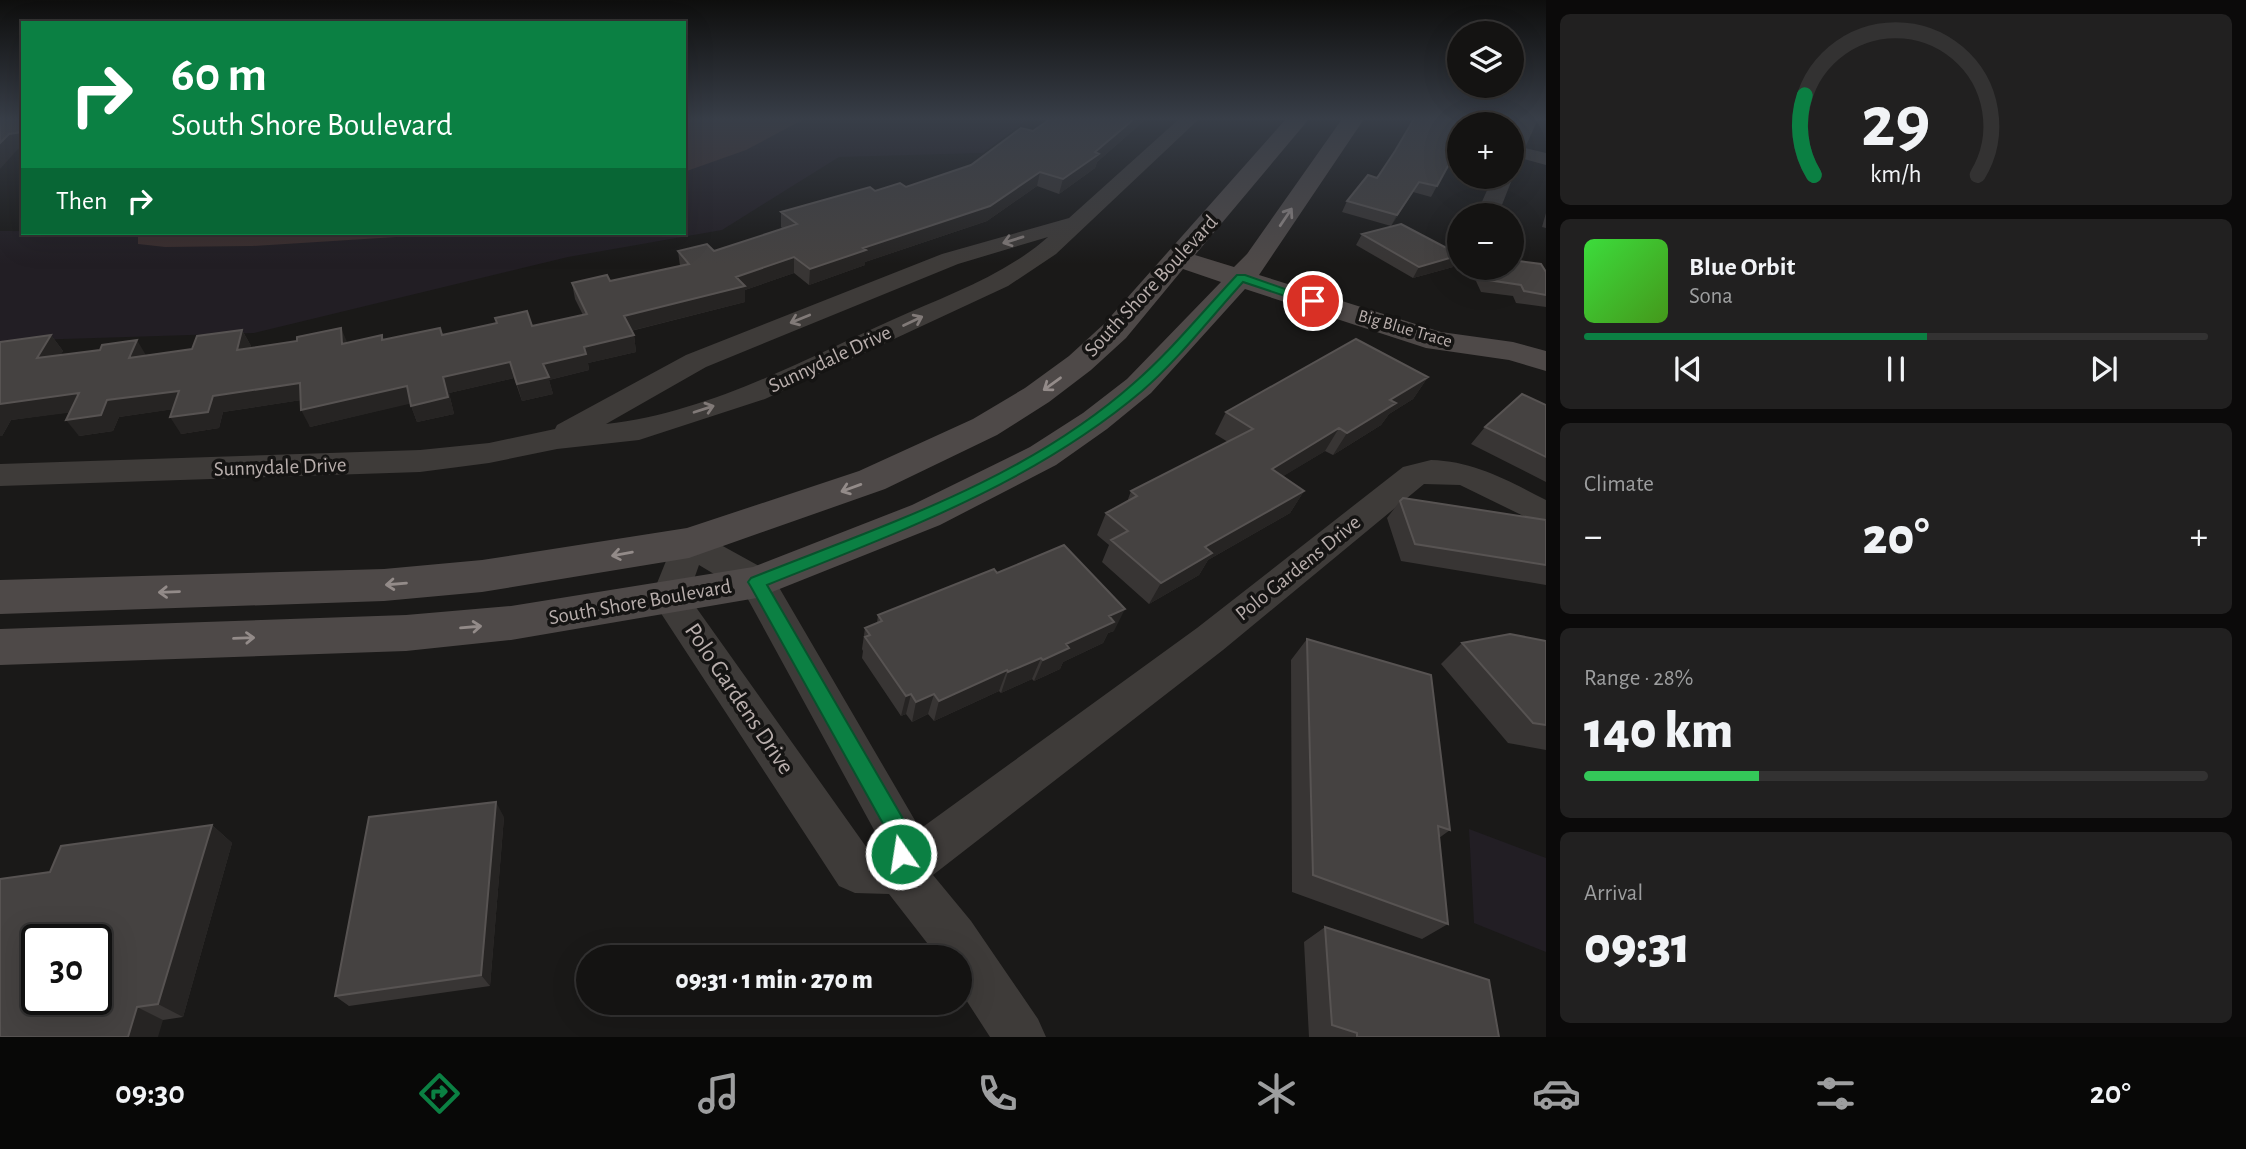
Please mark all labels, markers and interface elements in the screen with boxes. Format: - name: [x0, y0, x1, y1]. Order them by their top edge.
- map controls: [1447, 21, 1524, 280]
- button: layers: [1447, 21, 1524, 98]
- icon: right: [56, 49, 147, 140]
- text: 60 m: [171, 51, 267, 100]
- text: 29: [1861, 88, 1931, 161]
- text: South Shore Boulevard: [171, 109, 453, 141]
- button: +: [1447, 112, 1524, 189]
- text: km/h: [1870, 162, 1922, 187]
- icon: right: [121, 182, 159, 220]
- text: Then: [56, 188, 107, 214]
- button: −: [1447, 203, 1524, 280]
- one-way arrow: [1279, 208, 1293, 227]
- street label: South Shore Boulevard: [1080, 211, 1222, 361]
- one-way arrow: [1003, 235, 1025, 248]
- text: Blue Orbit: [1689, 254, 1795, 280]
- pin: [1283, 271, 1343, 331]
- icon: arrive: [1294, 282, 1332, 320]
- text: Sona: [1689, 285, 1733, 308]
- street label: Big Blue Trace: [1356, 307, 1454, 351]
- one-way arrow: [790, 314, 811, 327]
- one-way arrow: [902, 314, 923, 327]
- street label: Sunnydale Drive: [765, 321, 895, 397]
- icon: previous: [1669, 350, 1707, 388]
- icon: pause: [1877, 350, 1915, 388]
- icon: next: [2085, 350, 2123, 388]
- one-way arrow: [1043, 376, 1062, 391]
- one-way arrow: [693, 402, 715, 415]
- street label: Sunnydale Drive: [213, 454, 347, 480]
- text: Climate: [1584, 473, 1654, 496]
- one-way arrow: [840, 483, 862, 495]
- street label: Polo Gardens Drive: [1231, 511, 1365, 625]
- text: 20°: [1862, 511, 1930, 563]
- text: −: [1584, 518, 1602, 556]
- text: +: [2190, 518, 2208, 556]
- one-way arrow: [611, 548, 634, 562]
- street label: South Shore Boulevard: [547, 576, 733, 628]
- one-way arrow: [385, 578, 408, 591]
- one-way arrow: [158, 585, 181, 598]
- street label: Polo Gardens Drive: [680, 619, 798, 779]
- one-way arrow: [460, 620, 482, 633]
- one-way arrow: [232, 632, 255, 645]
- text: Range · 28%: [1584, 667, 1694, 690]
- text: 140 km: [1584, 705, 1733, 757]
- position arrow: [864, 817, 938, 891]
- text: Arrival: [1584, 882, 1643, 905]
- text: 09:31: [1584, 920, 1690, 972]
- speed limit sign: 30: [21, 924, 112, 1015]
- text: 09:31 · 1 min · 270 m: [675, 967, 873, 993]
- icon: directions: [415, 1069, 464, 1118]
- icon: music: [694, 1069, 743, 1118]
- icon: phone: [973, 1069, 1022, 1118]
- icon: climate: [1252, 1069, 1301, 1118]
- icon: car: [1532, 1069, 1581, 1118]
- icon: filters: [1811, 1069, 1860, 1118]
- text: 09:30: [115, 1077, 185, 1109]
- text: 20°: [2090, 1077, 2131, 1109]

